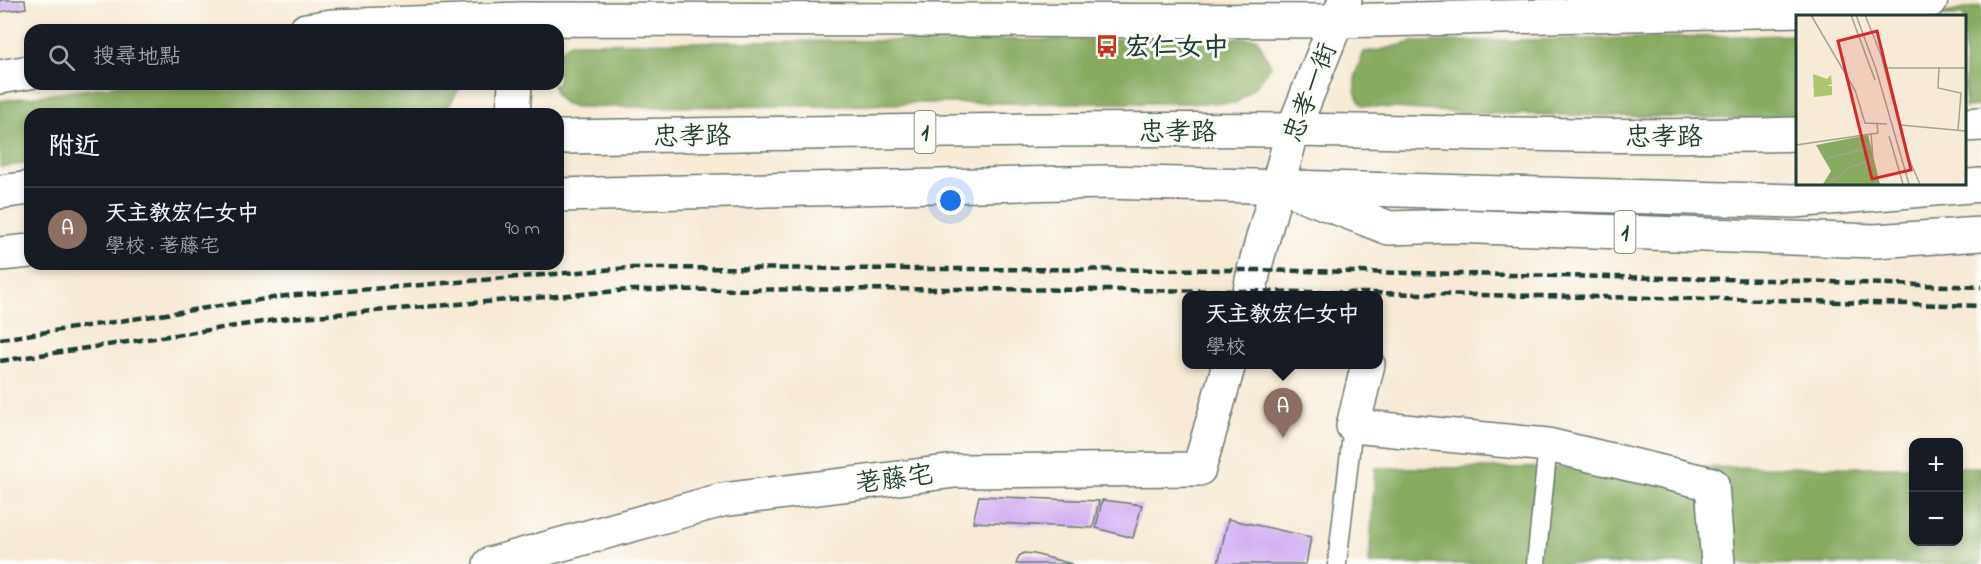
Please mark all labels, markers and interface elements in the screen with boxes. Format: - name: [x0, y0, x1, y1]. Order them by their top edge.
- inset map: [1796, 15, 1966, 184]
- search box: [24, 24, 564, 90]
- place label: 宏仁女中: [1125, 30, 1229, 68]
- bus stop icon: 宏仁女中: [1094, 33, 1120, 59]
- street label: 忠孝一街: [1275, 38, 1348, 148]
- icon: search: [45, 41, 78, 74]
- text: 搜尋地點: [93, 42, 181, 74]
- road number: 1: [914, 111, 936, 153]
- street label: 忠孝路: [1139, 115, 1217, 153]
- street label: 忠孝路: [653, 118, 731, 158]
- street label: 忠孝路: [1625, 120, 1703, 158]
- text: 附近: [48, 129, 100, 167]
- your location: [936, 186, 965, 215]
- text: 天主教宏仁女中: [105, 199, 259, 231]
- road number: 1: [1614, 211, 1636, 253]
- text: A: [61, 215, 74, 244]
- text: 90 m: [505, 215, 540, 244]
- text: 學校 · 荖藤宅: [105, 233, 219, 262]
- popup: [1182, 291, 1383, 369]
- text: 天主教宏仁女中: [1205, 300, 1360, 332]
- text: 學校: [1205, 334, 1245, 363]
- pin: A: [1264, 388, 1302, 438]
- map controls: [1909, 438, 1963, 546]
- button: +: [1909, 438, 1963, 492]
- street label: 荖藤宅: [853, 457, 935, 505]
- button: −: [1909, 492, 1963, 546]

